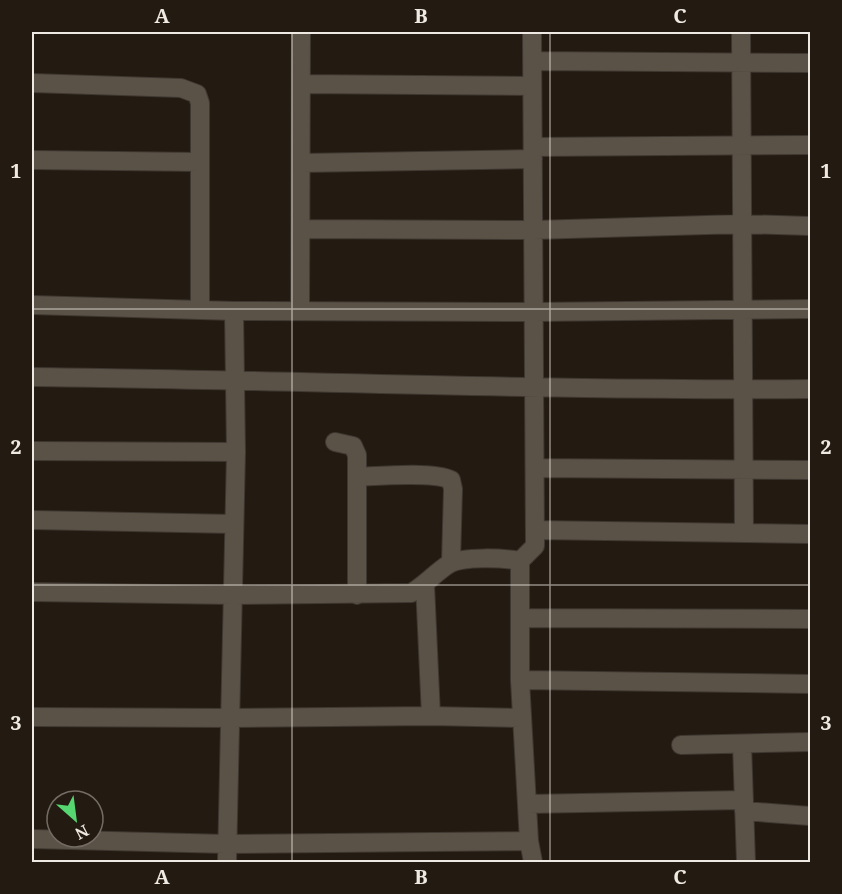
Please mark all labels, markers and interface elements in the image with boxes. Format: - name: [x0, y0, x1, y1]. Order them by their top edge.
- text: A: [154, 2, 170, 29]
- text: B: [414, 2, 428, 29]
- text: C: [673, 2, 687, 29]
- text: 1: [10, 157, 22, 184]
- text: 1: [820, 157, 832, 184]
- text: 2: [10, 433, 22, 460]
- text: 2: [820, 433, 832, 460]
- text: 3: [10, 709, 22, 736]
- text: 3: [820, 709, 832, 736]
- north arrow: [45, 789, 105, 849]
- text: N: [71, 820, 93, 845]
- text: A: [154, 863, 170, 890]
- text: B: [414, 863, 428, 890]
- text: C: [673, 863, 687, 890]

